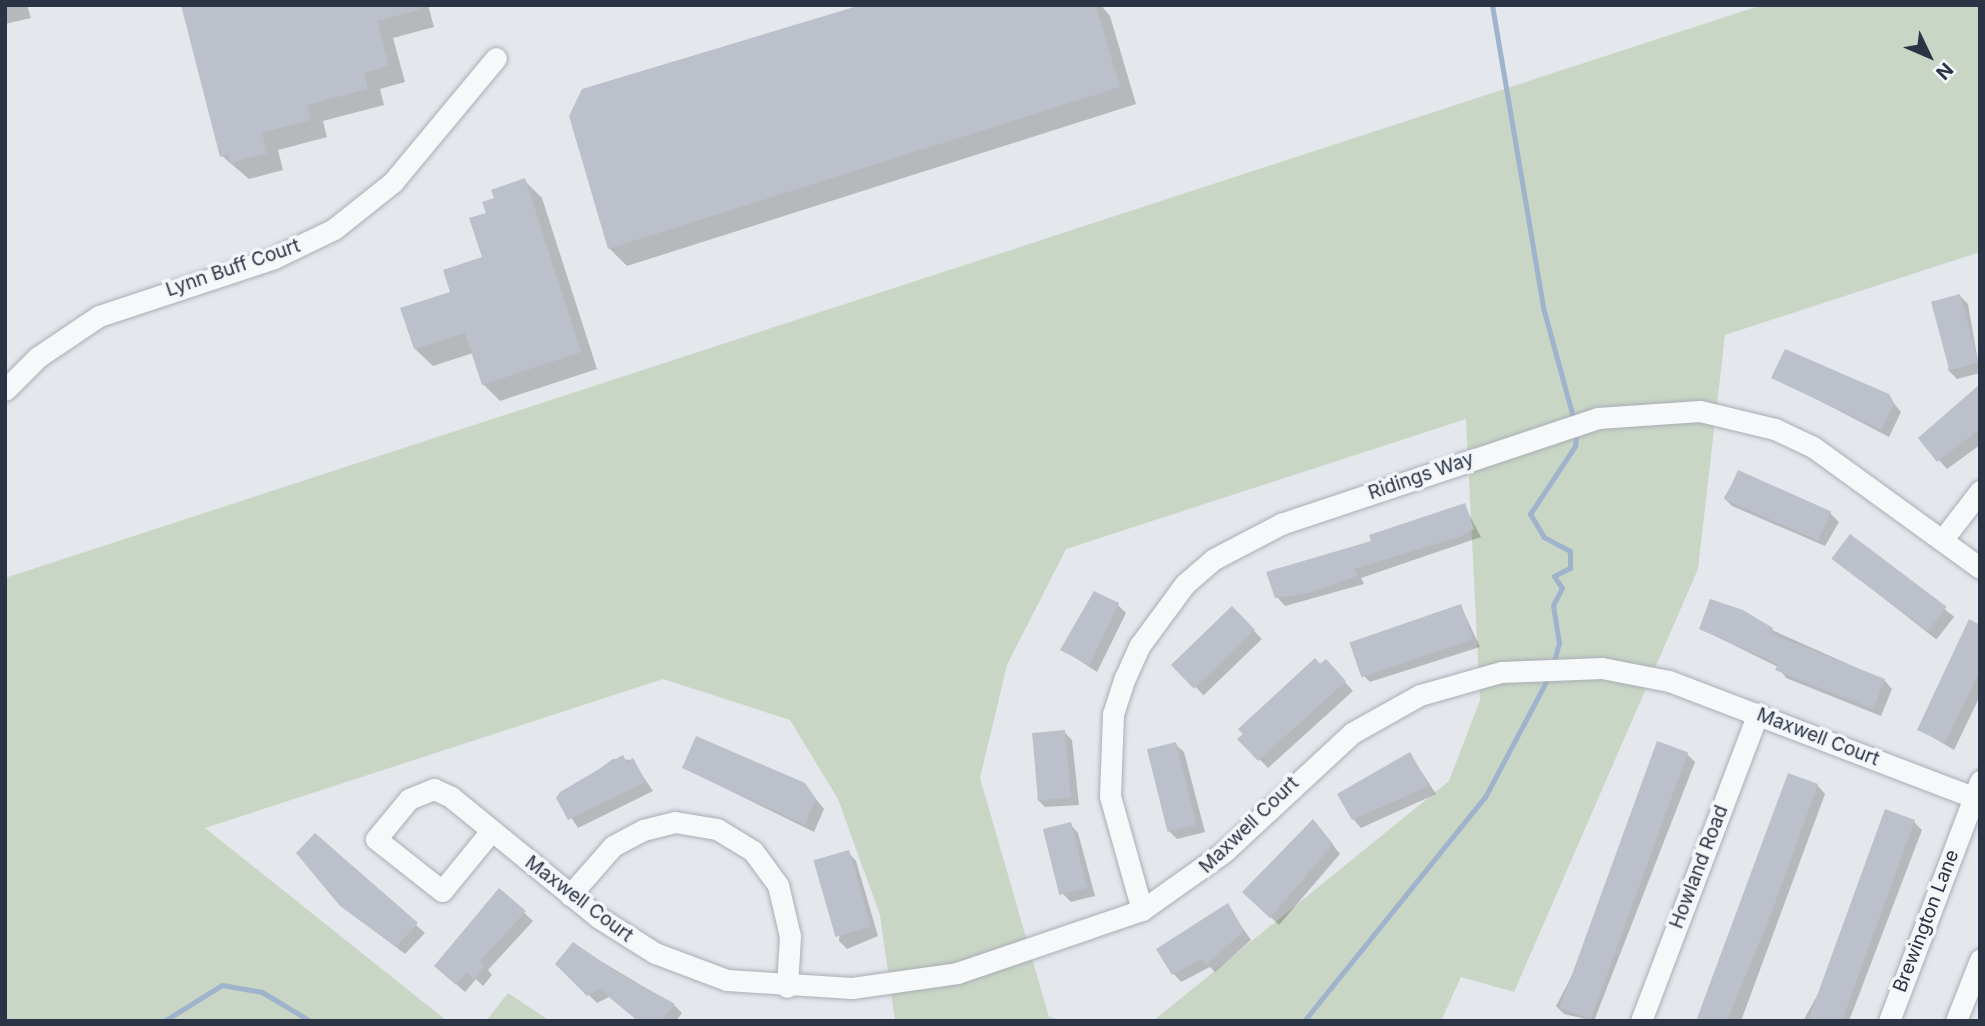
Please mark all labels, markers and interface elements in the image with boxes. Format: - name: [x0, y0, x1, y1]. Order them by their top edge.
- north arrow: [1894, 21, 1964, 91]
- text: N: [1931, 58, 1958, 84]
- street label: Lynn Buff Court: [163, 234, 303, 302]
- street label: Ridings Way: [1365, 447, 1477, 505]
- street label: Maxwell Court: [1754, 703, 1882, 771]
- street label: Maxwell Court: [1195, 772, 1303, 878]
- street label: Howland Road: [1665, 802, 1733, 932]
- street label: Brewington Lane: [1888, 847, 1964, 995]
- street label: Maxwell Court: [521, 851, 637, 947]

